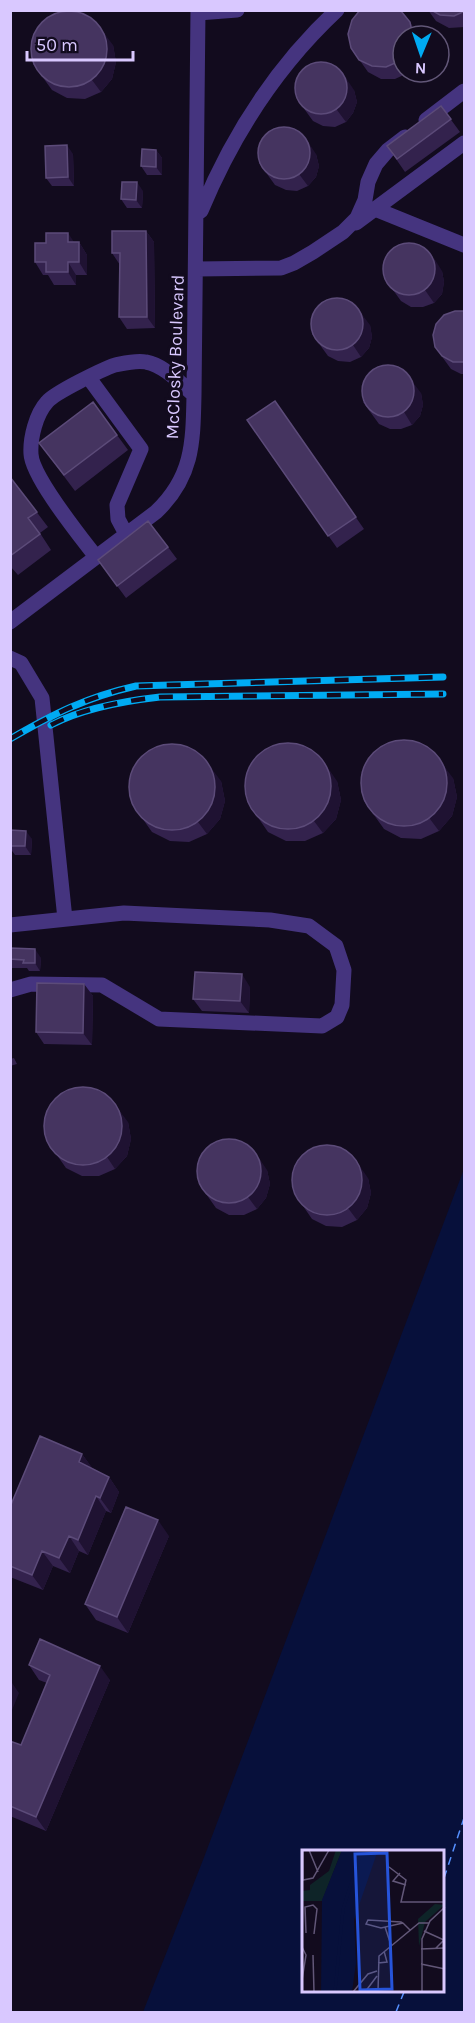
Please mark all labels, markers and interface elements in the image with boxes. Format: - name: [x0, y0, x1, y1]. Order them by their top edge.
- scale bar: [27, 24, 134, 62]
- north arrow: [391, 24, 451, 84]
- text: 50 m: [36, 34, 78, 56]
- text: N: [414, 59, 427, 78]
- street label: McClosky Boulevard: [161, 274, 189, 440]
- inset map: [302, 1850, 445, 1993]

